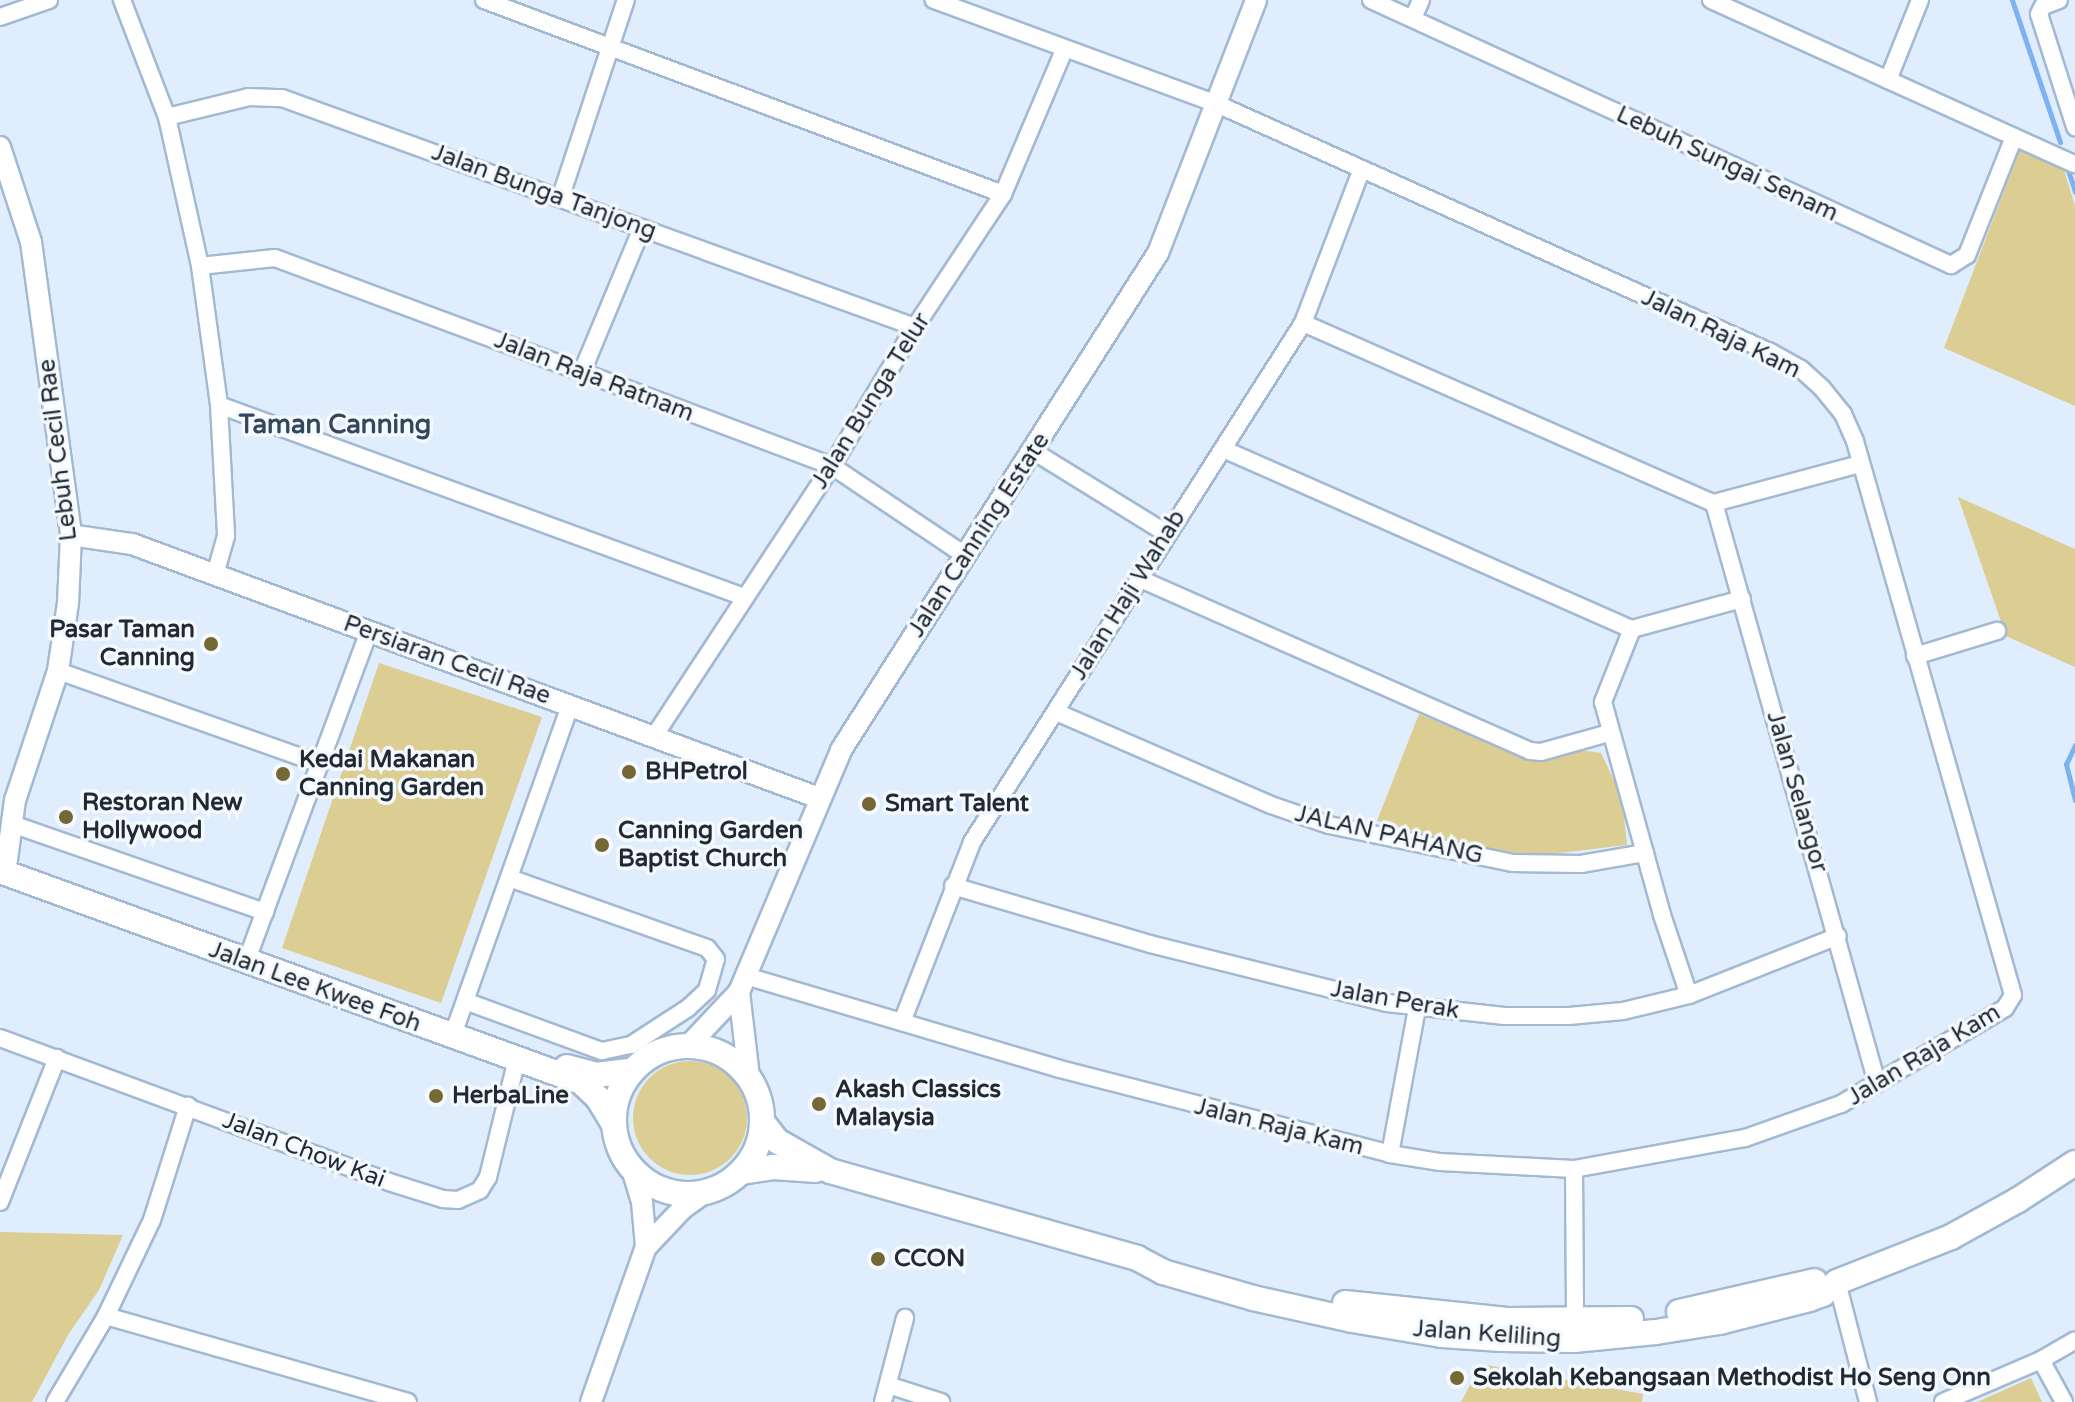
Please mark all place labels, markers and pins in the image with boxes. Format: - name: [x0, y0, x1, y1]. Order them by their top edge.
- place label: Pasar Taman Canning: [49, 616, 195, 672]
- marker: Pasar Taman Canning: [202, 635, 220, 653]
- place label: Kedai Makanan Canning Garden: [299, 746, 484, 802]
- place label: BHPetrol: [645, 758, 748, 786]
- marker: BHPetrol: [620, 763, 638, 781]
- marker: Kedai Makanan Canning Garden: [274, 765, 292, 783]
- place label: Restoran New Hollywood: [82, 789, 243, 845]
- place label: Smart Talent: [885, 790, 1029, 818]
- marker: Smart Talent: [860, 795, 878, 813]
- marker: Restoran New Hollywood: [57, 808, 75, 826]
- place label: Canning Garden Baptist Church: [618, 817, 803, 873]
- marker: Canning Garden Baptist Church: [593, 836, 611, 854]
- place label: Akash Classics Malaysia: [835, 1076, 1001, 1132]
- place label: HerbaLine: [452, 1082, 569, 1110]
- marker: HerbaLine: [427, 1087, 445, 1105]
- marker: Akash Classics Malaysia: [810, 1095, 828, 1113]
- place label: CCON: [894, 1245, 965, 1273]
- marker: CCON: [869, 1250, 887, 1268]
- place label: Sekolah Kebangsaan Methodist Ho Seng Onn: [1473, 1364, 1991, 1392]
- marker: Sekolah Kebangsaan Methodist Ho Seng Onn: [1448, 1369, 1466, 1387]

